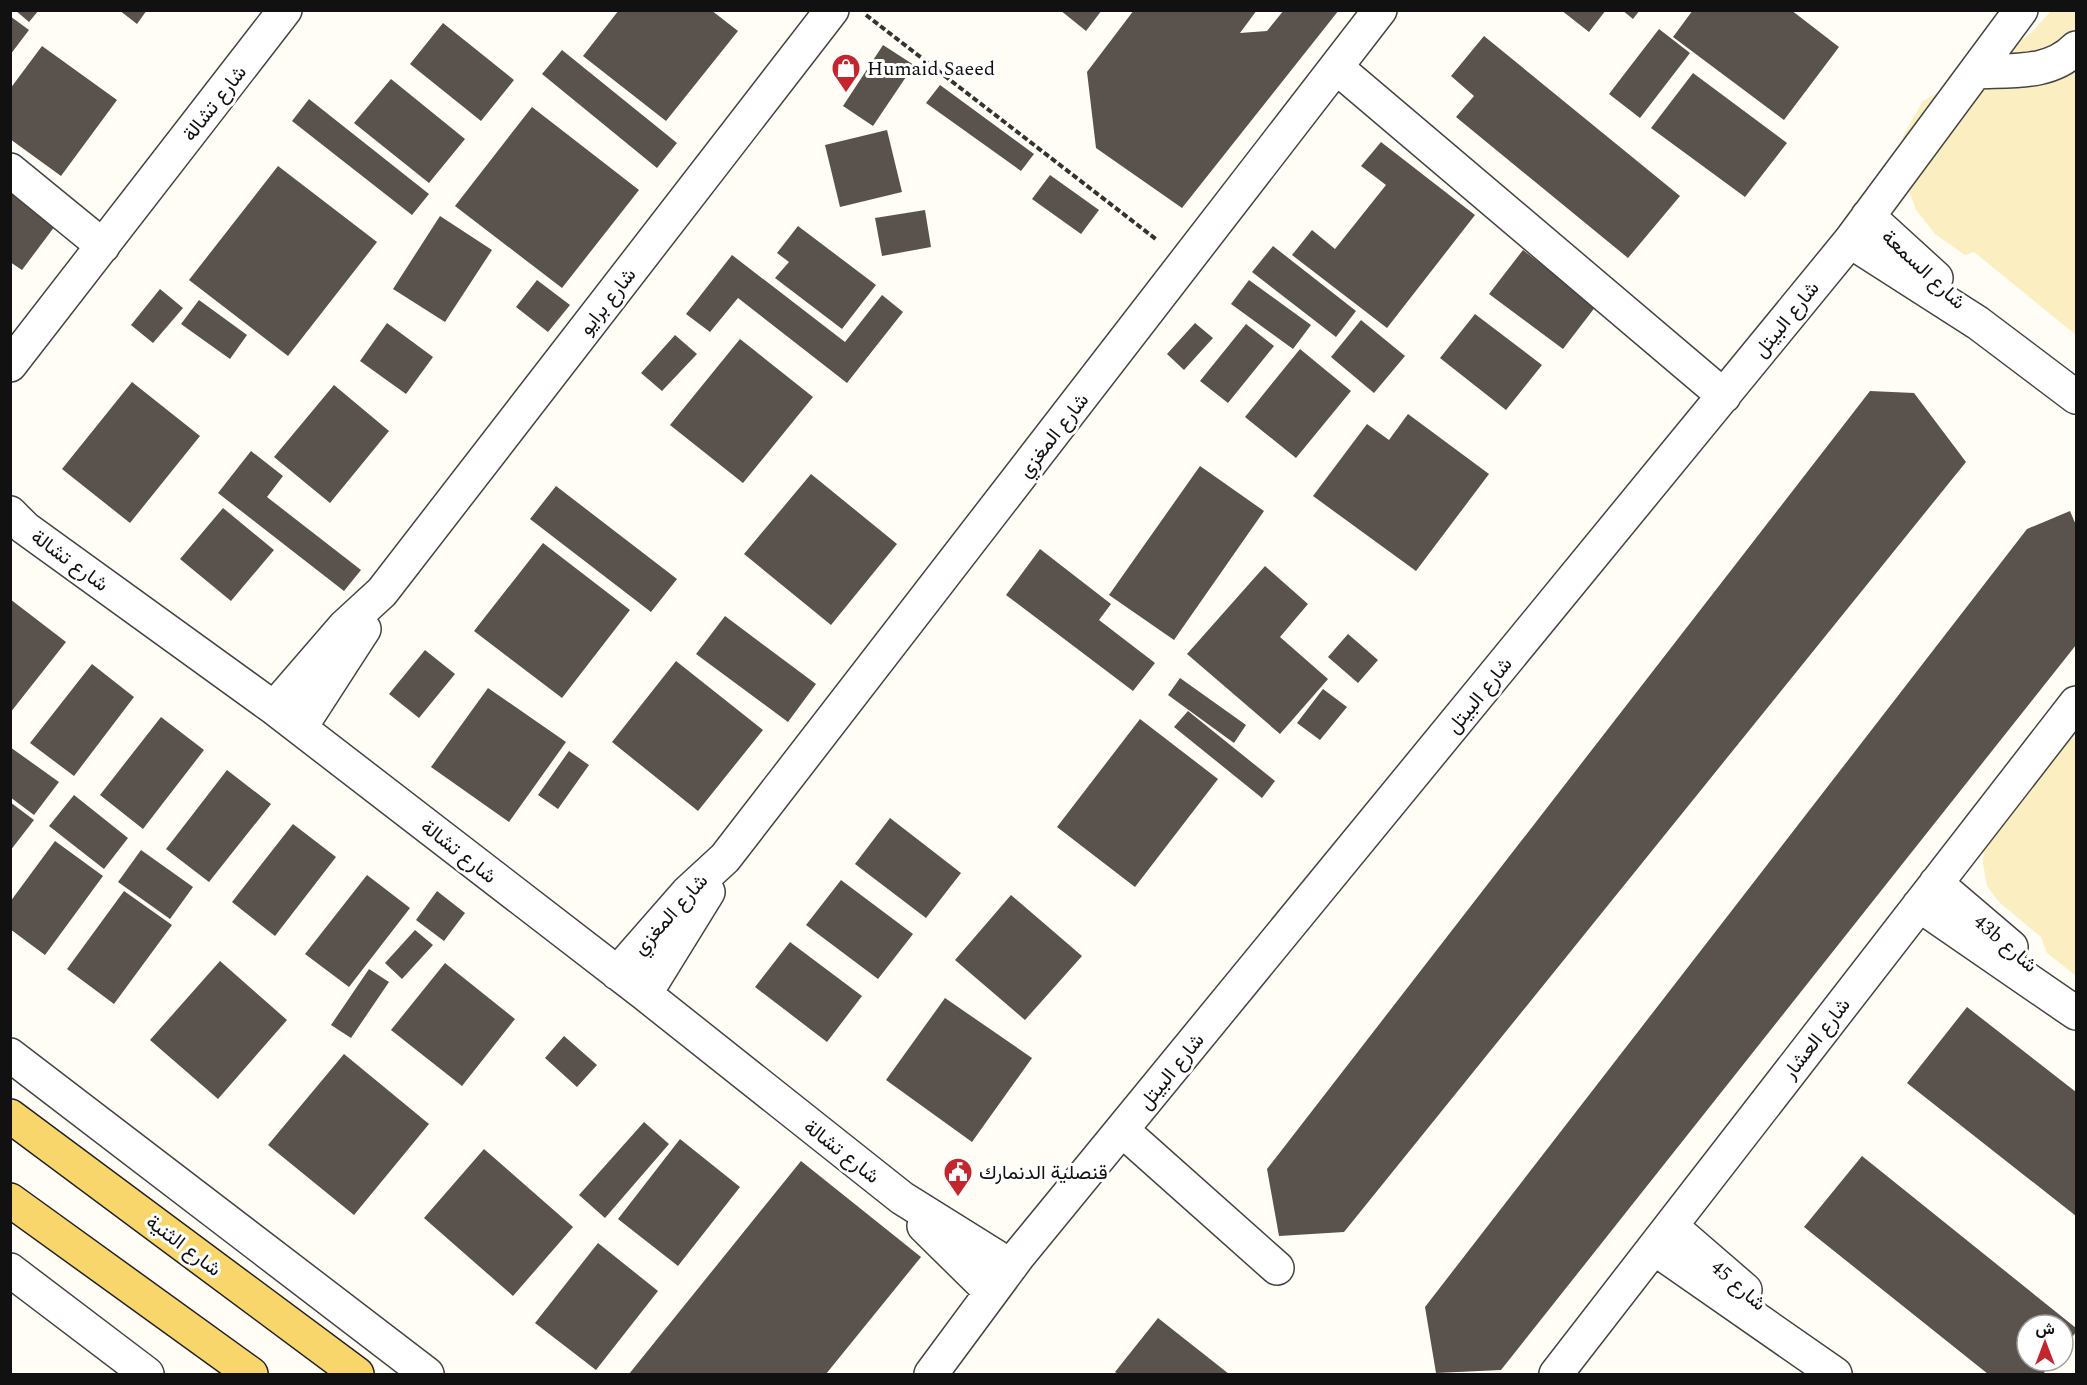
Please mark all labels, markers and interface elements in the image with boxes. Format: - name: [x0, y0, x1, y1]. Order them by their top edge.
- shop icon: Humaid Saeed: [830, 52, 862, 94]
- place label: Humaid Saeed: [867, 54, 995, 84]
- street label: شارع تشالة: [175, 59, 254, 148]
- street label: شارع السمعة: [1874, 223, 1972, 317]
- street label: شارع برايو: [572, 262, 644, 342]
- street label: شارع البيتل: [1747, 275, 1827, 364]
- street label: شارع المغزي: [1011, 387, 1097, 485]
- street label: شارع تشالة: [24, 522, 114, 599]
- street label: شارع البيتل: [1440, 651, 1520, 740]
- street label: شارع تشالة: [414, 812, 503, 891]
- street label: شارع المغزي: [626, 867, 716, 963]
- street label: 43b شارع: [1967, 907, 2044, 980]
- street label: شارع العشار: [1775, 992, 1858, 1086]
- street label: شارع البيتل: [1132, 1027, 1212, 1116]
- street label: شارع تشالة: [797, 1112, 886, 1191]
- public building icon: قنصلية الدنمارك: [942, 1156, 974, 1198]
- place label: قنصلية الدنمارك: [979, 1158, 1108, 1188]
- street label: شارع الثنية: [139, 1207, 227, 1284]
- street label: شارع 45: [1704, 1253, 1773, 1318]
- north arrow: [2015, 1313, 2075, 1373]
- text: ش: [2035, 1317, 2055, 1341]

